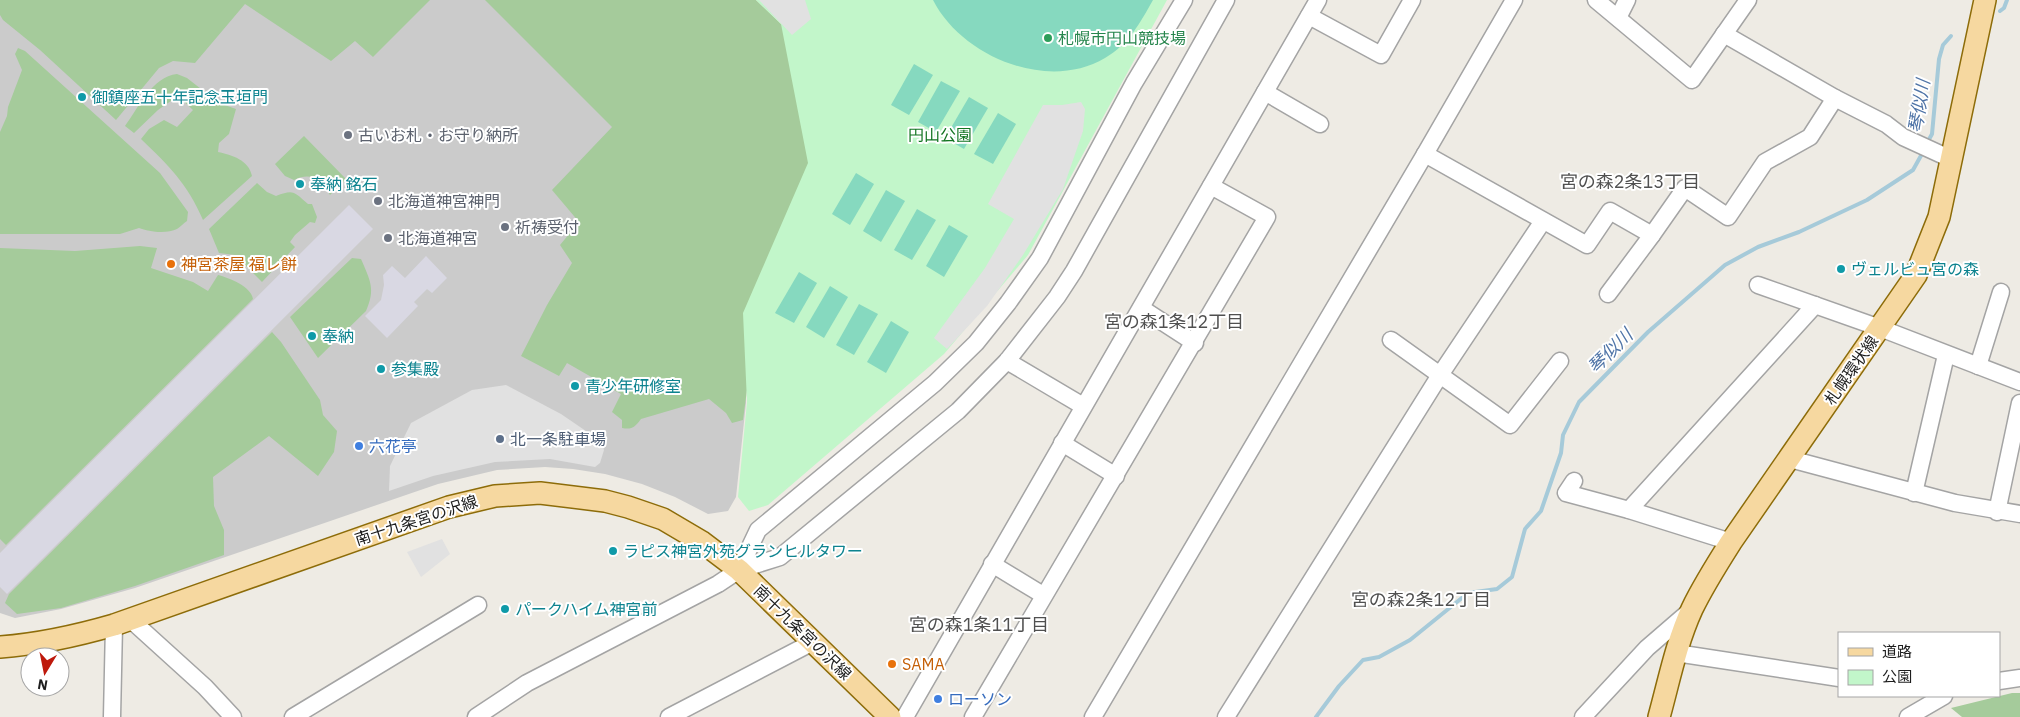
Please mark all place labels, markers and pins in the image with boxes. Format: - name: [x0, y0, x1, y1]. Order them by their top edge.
- place label: 札幌市円山競技場: [1058, 28, 1186, 48]
- marker: 札幌市円山競技場: [1042, 32, 1054, 44]
- place label: 御鎮座五十年記念玉垣門: [92, 87, 268, 107]
- marker: 御鎮座五十年記念玉垣門: [76, 91, 88, 103]
- place label: 古いお札・お守り納所: [358, 125, 518, 145]
- marker: 古いお札・お守り納所: [342, 129, 354, 141]
- place label: 奉納 銘石: [310, 174, 378, 194]
- marker: 奉納 銘石: [294, 178, 306, 190]
- place label: 北海道神宮神門: [388, 191, 500, 211]
- marker: 北海道神宮神門: [372, 195, 384, 207]
- place label: 祈祷受付: [515, 217, 579, 237]
- marker: 祈祷受付: [499, 221, 511, 233]
- place label: 北海道神宮: [398, 228, 478, 248]
- marker: 北海道神宮: [382, 232, 394, 244]
- place label: 神宮茶屋 福レ餅: [181, 254, 297, 274]
- marker: 神宮茶屋 福レ餅: [165, 258, 177, 270]
- place label: ヴェルビュ宮の森: [1851, 259, 1979, 279]
- marker: ヴェルビュ宮の森: [1835, 263, 1847, 275]
- place label: 奉納: [322, 326, 354, 346]
- marker: 奉納: [306, 330, 318, 342]
- place label: 参集殿: [391, 359, 439, 379]
- marker: 参集殿: [375, 363, 387, 375]
- place label: 青少年研修室: [585, 376, 681, 396]
- marker: 青少年研修室: [569, 380, 581, 392]
- place label: 北一条駐車場: [510, 429, 606, 449]
- marker: 北一条駐車場: [494, 433, 506, 445]
- place label: 六花亭: [369, 436, 417, 456]
- marker: 六花亭: [353, 440, 365, 452]
- place label: ラピス神宮外苑グランヒルタワー: [623, 541, 863, 561]
- marker: ラピス神宮外苑グランヒルタワー: [607, 545, 619, 557]
- place label: パークハイム神宮前: [515, 599, 658, 619]
- marker: パークハイム神宮前: [499, 603, 511, 615]
- place label: SAMA: [902, 654, 945, 674]
- marker: SAMA: [886, 658, 898, 670]
- place label: ローソン: [948, 689, 1012, 709]
- marker: ローソン: [932, 693, 944, 705]

